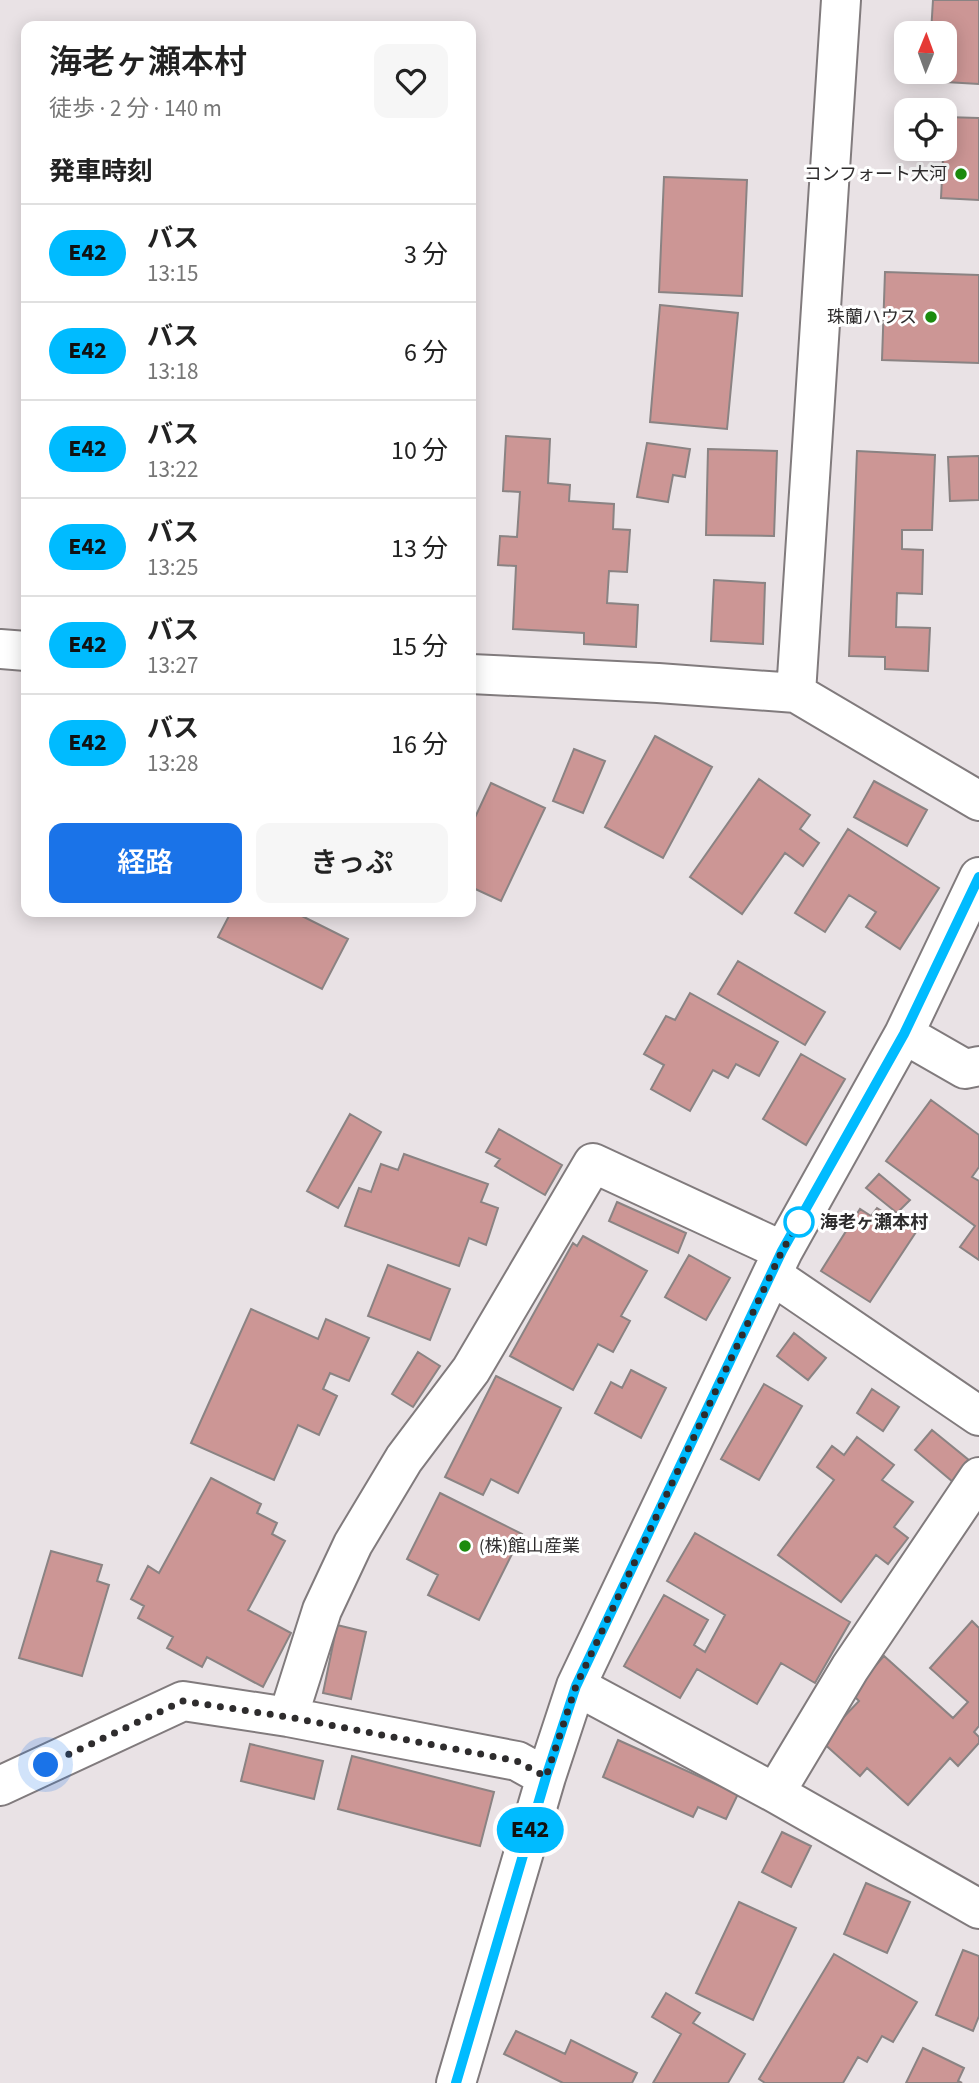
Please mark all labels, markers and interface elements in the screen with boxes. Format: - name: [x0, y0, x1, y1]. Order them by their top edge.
- north arrow: [894, 21, 957, 84]
- map controls: [894, 21, 957, 161]
- text: 海老ヶ瀬本村: [49, 39, 247, 86]
- button: heart: [374, 44, 448, 118]
- text: 徒歩 · 2 分 · 140 m: [49, 92, 222, 125]
- button: locate: [894, 98, 957, 161]
- text: 発車時刻: [49, 153, 153, 190]
- place label: コンフォート大河: [804, 162, 947, 187]
- marker: コンフォート大河: [953, 166, 969, 182]
- text: バス: [147, 220, 199, 257]
- text: E42: [68, 235, 107, 270]
- text: 3 分: [404, 236, 448, 273]
- text: 13:15: [147, 257, 198, 290]
- place label: 珠蘭ハウス: [827, 305, 917, 330]
- marker: 珠蘭ハウス: [923, 309, 939, 325]
- text: バス: [147, 318, 199, 355]
- text: E42: [68, 333, 107, 368]
- text: 6 分: [404, 334, 448, 371]
- text: 13:18: [147, 355, 198, 388]
- text: バス: [147, 416, 199, 453]
- text: E42: [68, 431, 107, 466]
- text: 10 分: [391, 432, 448, 469]
- text: 13:22: [147, 453, 198, 486]
- text: バス: [147, 514, 199, 551]
- text: E42: [68, 529, 107, 564]
- text: 13 分: [391, 530, 448, 567]
- text: 13:25: [147, 551, 198, 584]
- text: バス: [147, 612, 199, 649]
- text: E42: [68, 627, 107, 662]
- text: 15 分: [391, 628, 448, 665]
- text: 13:27: [147, 649, 198, 682]
- text: バス: [147, 710, 199, 747]
- text: E42: [68, 725, 107, 760]
- text: 16 分: [391, 726, 448, 763]
- text: 13:28: [147, 747, 198, 780]
- button: 経路: [49, 823, 242, 903]
- button: きっぷ: [256, 823, 448, 903]
- marker: 海老ヶ瀬本村: [784, 1207, 814, 1237]
- place label: 海老ヶ瀬本村: [820, 1210, 928, 1235]
- place label: (株)館山産業: [479, 1534, 580, 1559]
- marker: (株)館山産業: [457, 1538, 473, 1554]
- your location: [28, 1747, 63, 1782]
- line badge: E42: [490, 1807, 570, 1853]
- text: E42: [511, 1812, 549, 1847]

